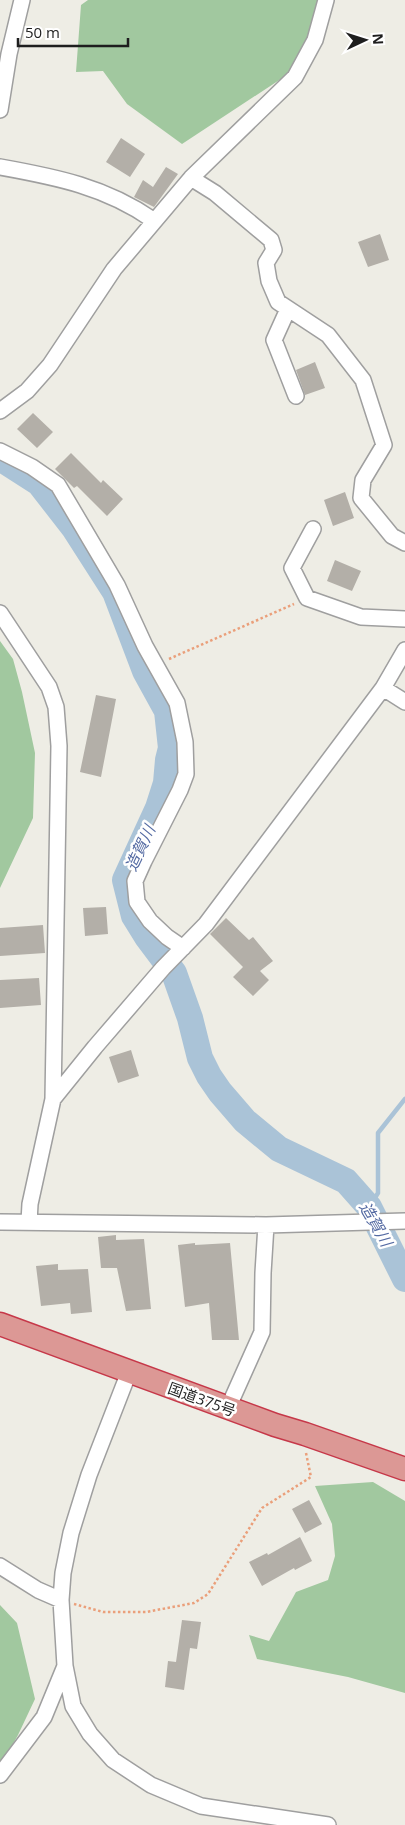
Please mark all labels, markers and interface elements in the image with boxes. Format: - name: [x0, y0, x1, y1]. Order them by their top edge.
- scale bar: [18, 15, 128, 47]
- north arrow: [340, 15, 390, 65]
- text: 50 m: [25, 22, 60, 42]
- text: N: [369, 33, 388, 45]
- water label: 造賀川: [120, 820, 161, 874]
- water label: 造賀川: [354, 1198, 399, 1252]
- street label: 国道375号: [165, 1378, 239, 1420]

